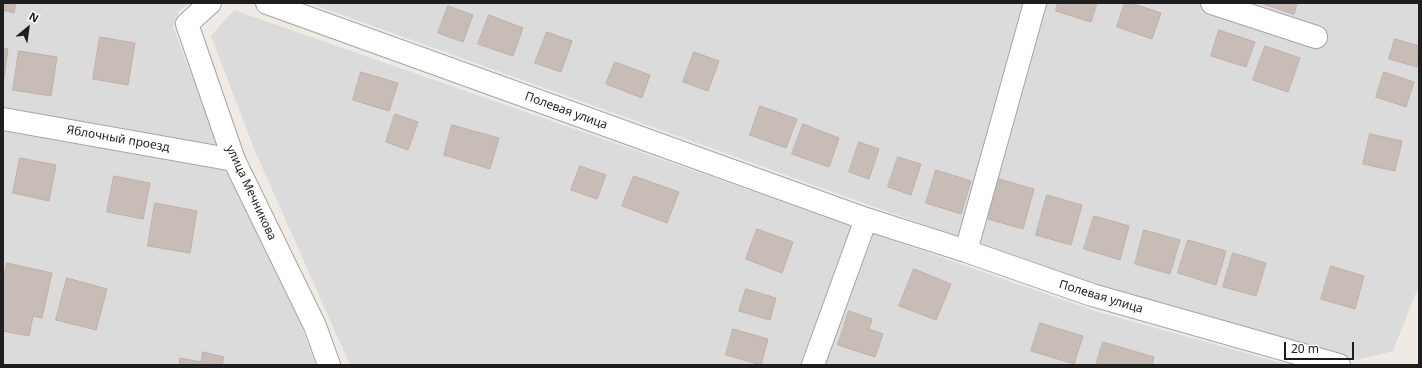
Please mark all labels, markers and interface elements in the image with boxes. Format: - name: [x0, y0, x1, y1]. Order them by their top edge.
- north arrow: [8, 8, 48, 48]
- text: N: [27, 8, 42, 26]
- street label: Полевая улица: [523, 89, 609, 133]
- street label: Яблочный проезд: [65, 123, 171, 155]
- street label: улица Мечникова: [223, 143, 279, 243]
- street label: Полевая улица: [1057, 277, 1145, 317]
- scale bar: [1286, 334, 1356, 360]
- text: 20 m: [1291, 340, 1319, 357]

